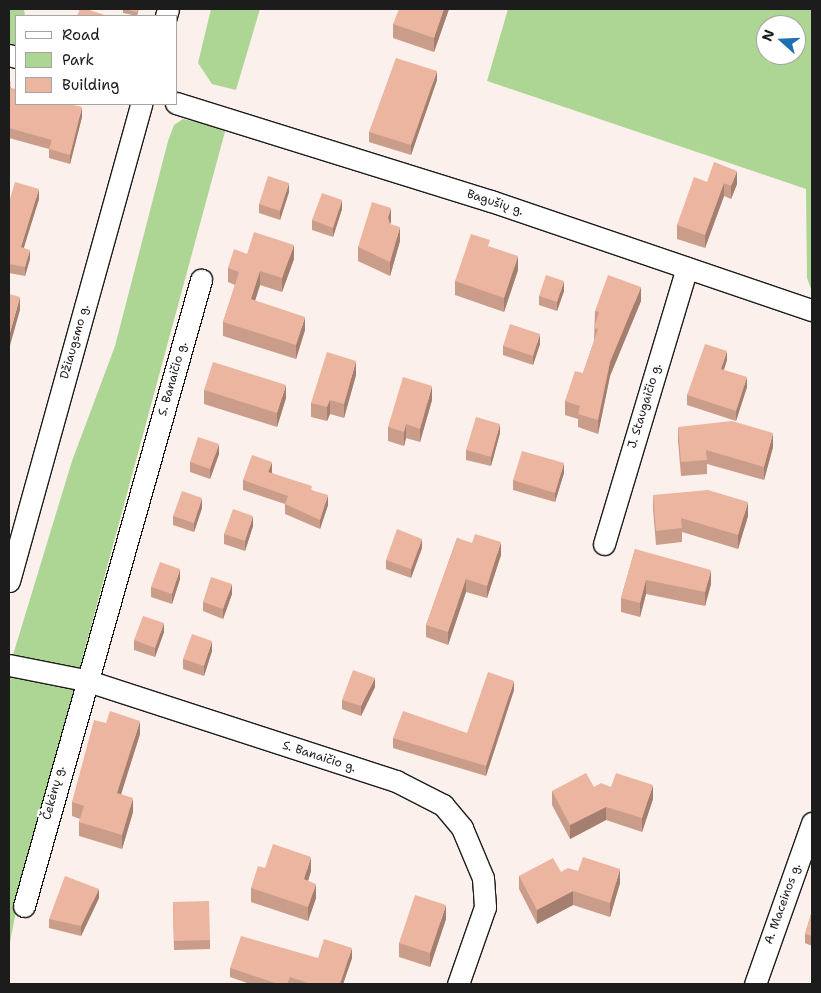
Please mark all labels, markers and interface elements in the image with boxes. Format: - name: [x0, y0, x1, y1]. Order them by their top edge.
- legend: [15, 15, 178, 105]
- north arrow: [756, 15, 806, 65]
- text: Road: [62, 25, 100, 45]
- text: N: [757, 27, 778, 44]
- text: Park: [62, 50, 94, 70]
- text: Building: [62, 75, 119, 95]
- street label: Bagušių g.: [465, 187, 525, 219]
- street label: Džiaugsmo g.: [57, 303, 93, 381]
- street label: S. Banaičio g.: [156, 340, 190, 418]
- street label: J. Staugaičio g.: [625, 362, 665, 450]
- street label: S. Banaičio g.: [280, 738, 358, 776]
- street label: Čekėnų g.: [40, 764, 68, 822]
- street label: A. Maceinos g.: [762, 862, 804, 946]

